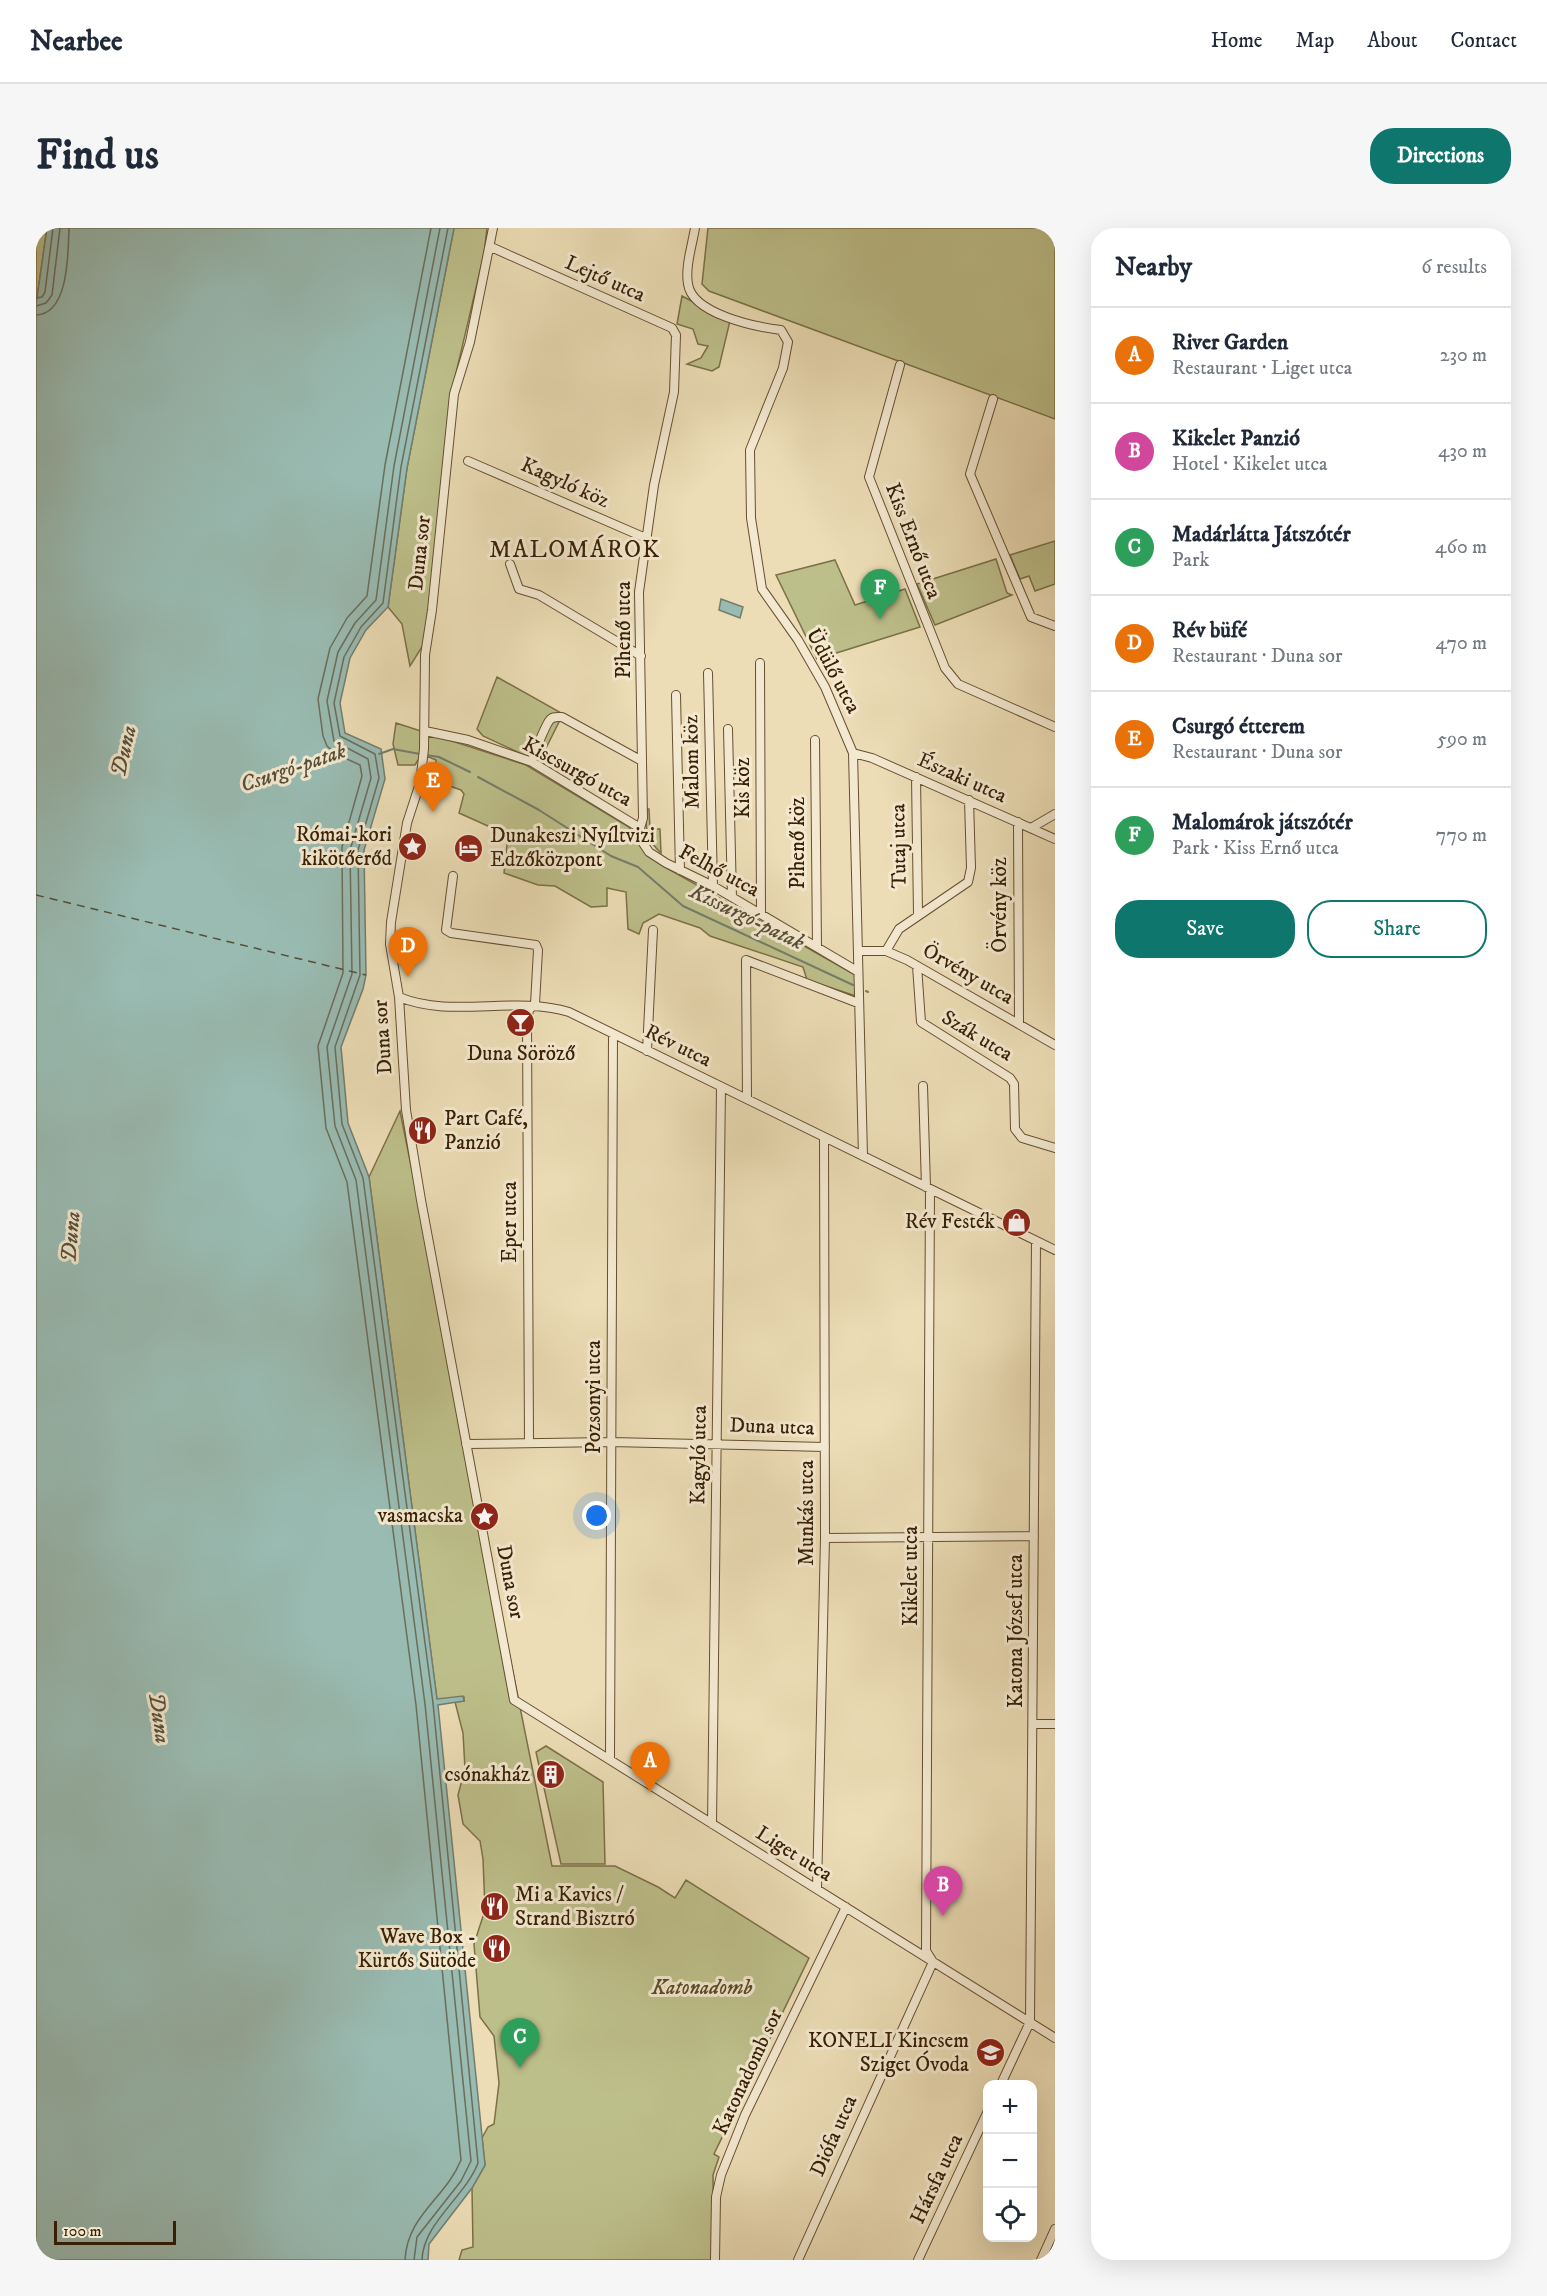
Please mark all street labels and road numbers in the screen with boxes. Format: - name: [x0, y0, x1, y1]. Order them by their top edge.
- street label: Lejtő utca: [561, 250, 649, 308]
- street label: Kagyló köz: [517, 452, 613, 514]
- street label: Kiss Ernő utca: [879, 479, 947, 603]
- street label: Duna sor: [403, 514, 437, 592]
- street label: Pihenő utca: [611, 581, 637, 679]
- street label: Üdülő utca: [800, 624, 867, 718]
- street label: Malom köz: [678, 715, 706, 809]
- street label: Kiscsurgó utca: [518, 731, 636, 813]
- street label: Északi utca: [913, 746, 1011, 809]
- street label: Kis köz: [730, 757, 756, 819]
- street label: Pihenő köz: [785, 797, 811, 889]
- street label: Tutaj utca: [885, 803, 913, 888]
- street label: Felhő utca: [674, 839, 764, 903]
- street label: Örvény köz: [986, 857, 1013, 953]
- street label: Örvény utca: [918, 937, 1019, 1011]
- street label: Duna sor: [367, 998, 399, 1075]
- street label: Szák utca: [937, 1005, 1017, 1067]
- street label: Rév utca: [640, 1019, 716, 1073]
- street label: Eper utca: [497, 1181, 523, 1263]
- street label: Pozsonyi utca: [581, 1340, 607, 1454]
- street label: Kagyló utca: [685, 1405, 713, 1505]
- street label: Duna utca: [729, 1413, 815, 1441]
- street label: Munkás utca: [794, 1460, 820, 1566]
- street label: Kikelet utca: [898, 1526, 924, 1626]
- street label: Duna sor: [490, 1543, 530, 1622]
- street label: Katona József utca: [1003, 1554, 1029, 1708]
- street label: Liget utca: [751, 1820, 837, 1888]
- street label: Katonadomb sor: [707, 2005, 789, 2139]
- street label: Diófa utca: [805, 2091, 863, 2181]
- street label: Hársfa utca: [905, 2130, 969, 2228]

